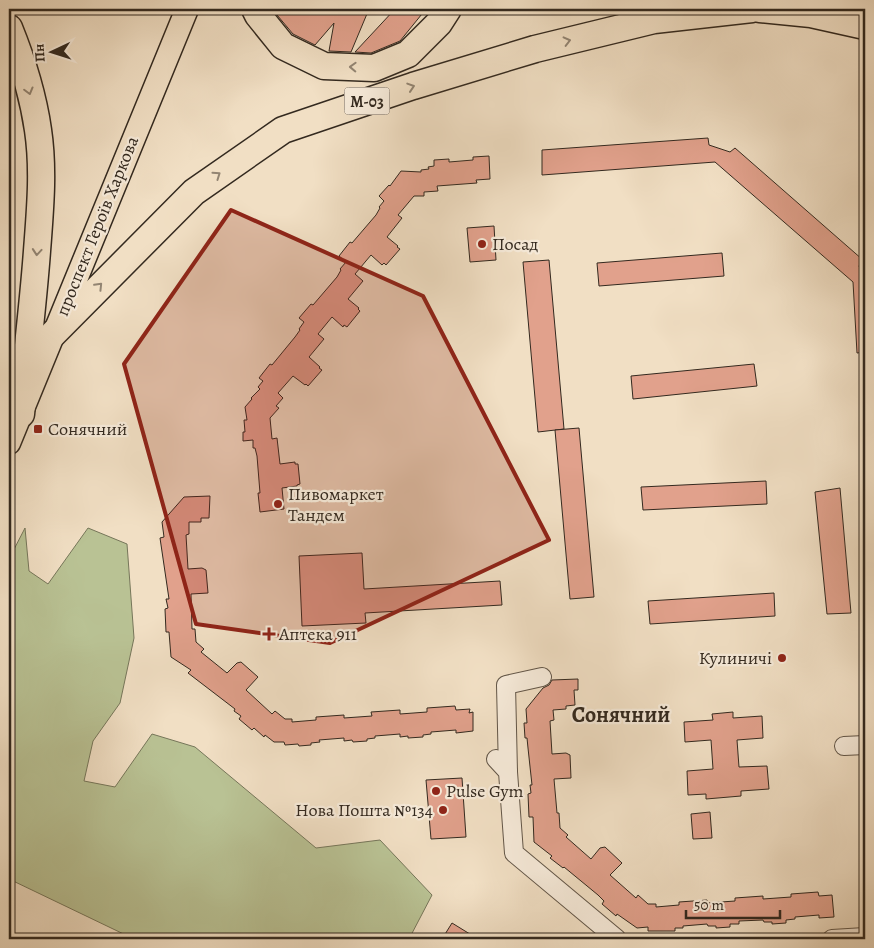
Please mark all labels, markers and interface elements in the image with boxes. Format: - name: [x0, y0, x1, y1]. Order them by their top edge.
- north arrow: [28, 28, 78, 78]
- one-way arrow: [562, 36, 571, 47]
- text: Пн: [29, 43, 50, 63]
- one-way arrow: [349, 61, 357, 72]
- one-way arrow: [406, 82, 415, 92]
- one-way arrow: [23, 86, 34, 95]
- road number: М-03: [344, 88, 390, 114]
- street label: проспект Героїв Харкова: [50, 132, 144, 319]
- one-way arrow: [211, 172, 221, 181]
- place label: Посад: [492, 232, 538, 256]
- marker: Посад: [476, 238, 488, 250]
- one-way arrow: [32, 248, 43, 256]
- one-way arrow: [93, 283, 102, 292]
- place label: Сонячний: [48, 417, 127, 441]
- marker: Сонячний: [32, 423, 44, 435]
- place label: Пивомаркет Тандем: [288, 482, 384, 527]
- marker: Пивомаркет Тандем: [272, 498, 284, 510]
- place label: Аптека 911: [278, 622, 357, 646]
- marker: Аптека 911: [263, 628, 275, 640]
- place label: Кулиничі: [699, 646, 772, 670]
- marker: Кулиничі: [776, 652, 788, 664]
- district label: Сонячний: [572, 700, 670, 730]
- place label: Pulse Gym: [446, 779, 524, 803]
- marker: Pulse Gym: [430, 785, 442, 797]
- place label: Нова Пошта №134: [295, 798, 433, 822]
- marker: Нова Пошта №134: [437, 804, 449, 816]
- scale bar: [686, 888, 780, 920]
- text: 50 m: [694, 895, 724, 915]

